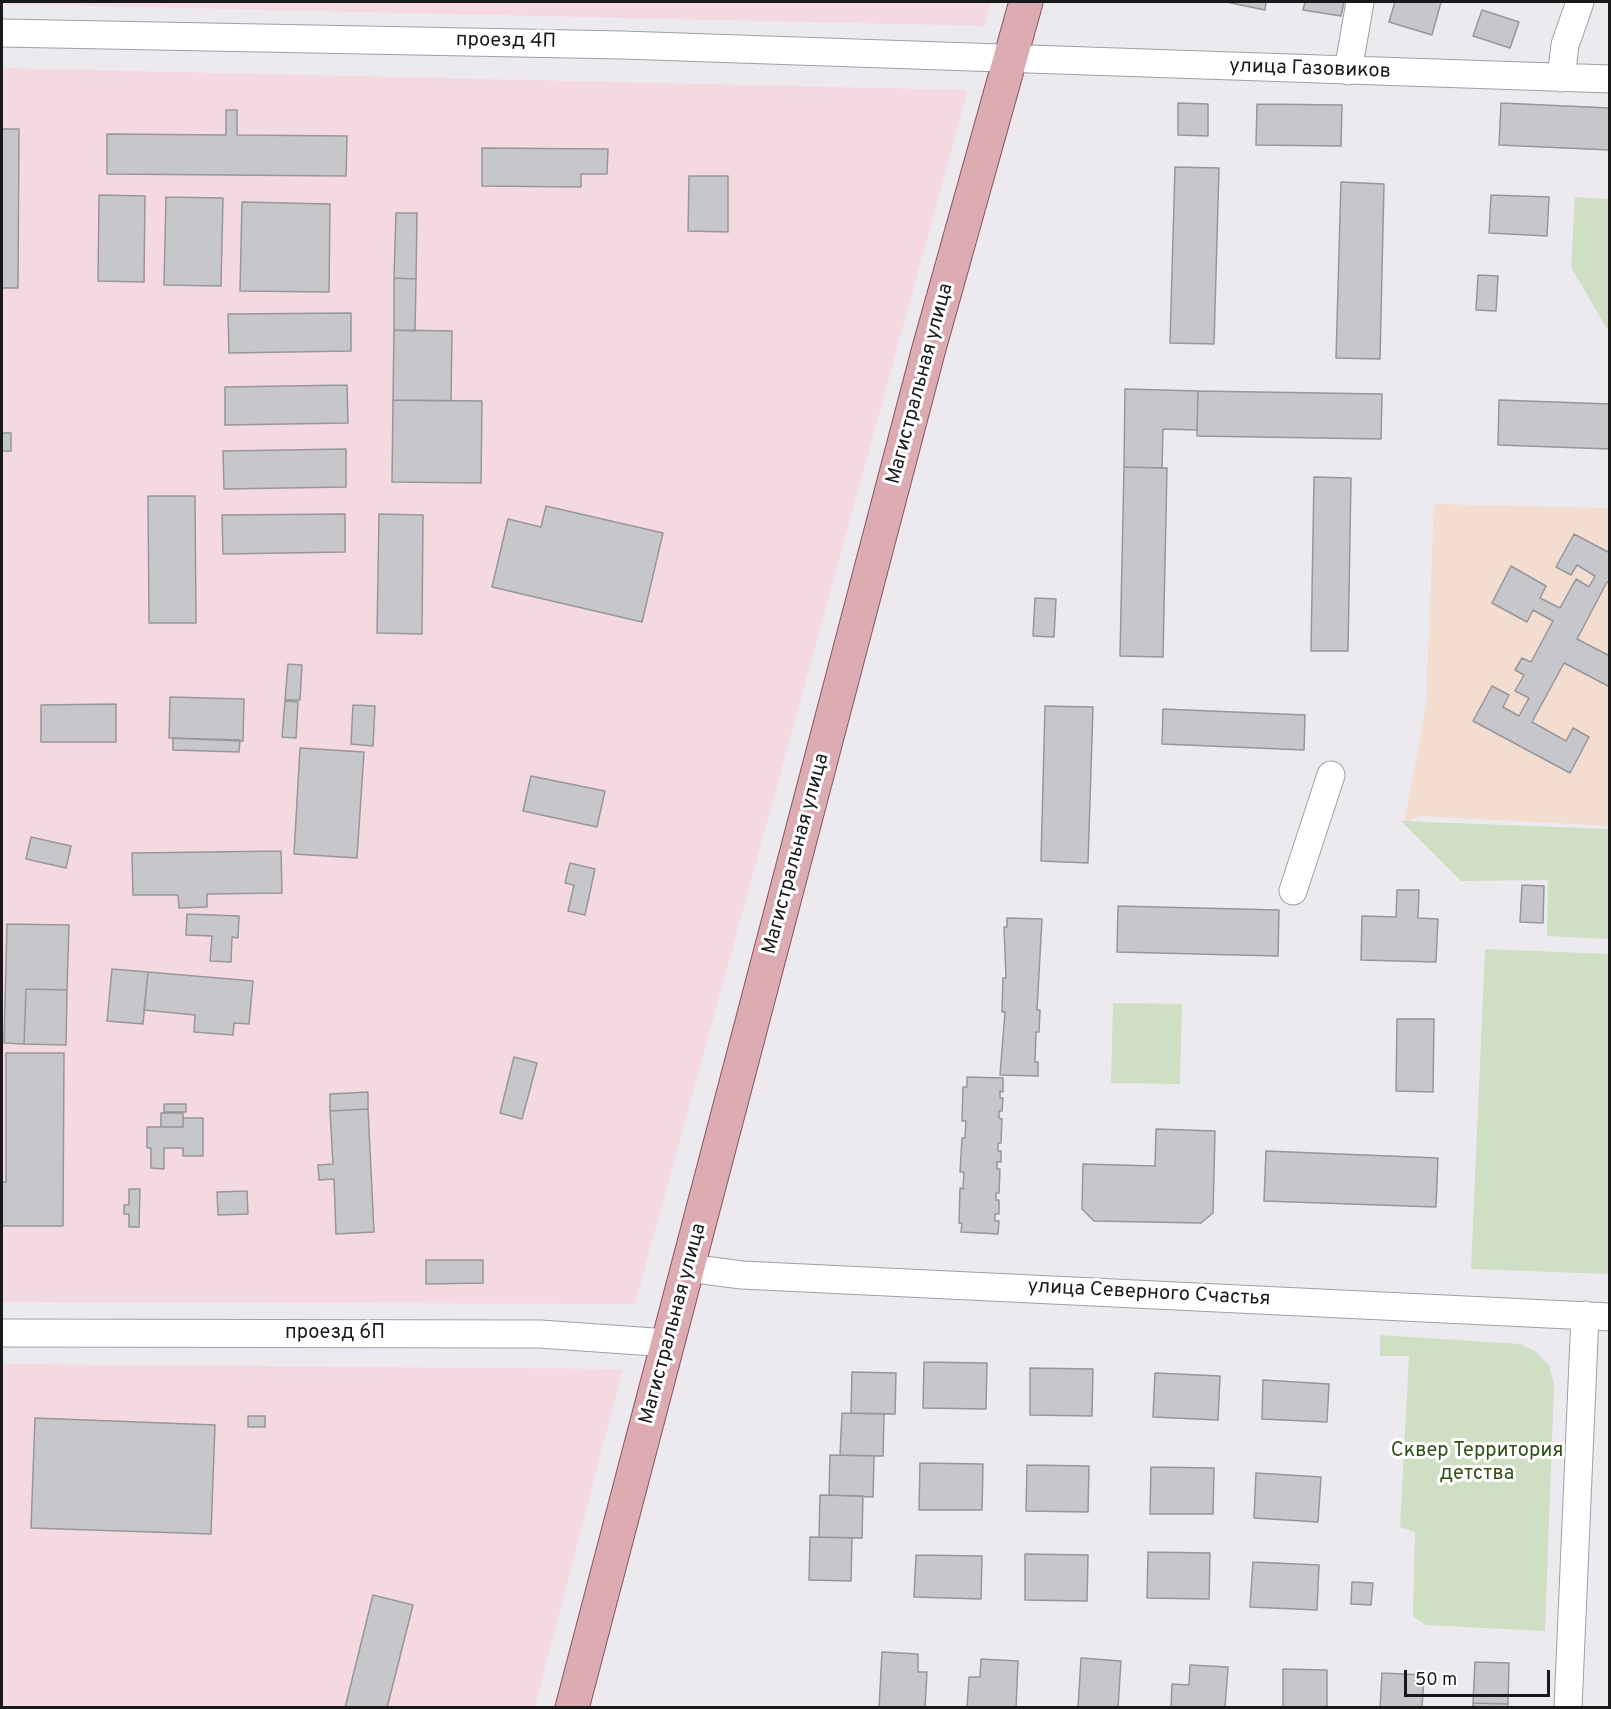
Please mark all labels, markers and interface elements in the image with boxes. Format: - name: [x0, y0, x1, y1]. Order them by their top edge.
- street label: проезд 4П: [456, 29, 556, 55]
- street label: улица Газовиков: [1229, 55, 1391, 85]
- street label: Магистральная улица: [883, 281, 959, 487]
- street label: Магистральная улица: [759, 751, 835, 957]
- street label: Магистральная улица: [636, 1221, 712, 1427]
- street label: улица Северного Счастья: [1027, 1276, 1271, 1312]
- street label: проезд 6П: [285, 1322, 385, 1346]
- park label: Сквер Территория детства: [1391, 1440, 1563, 1487]
- scale bar: [1407, 1658, 1552, 1696]
- text: 50 m: [1415, 1669, 1457, 1692]

